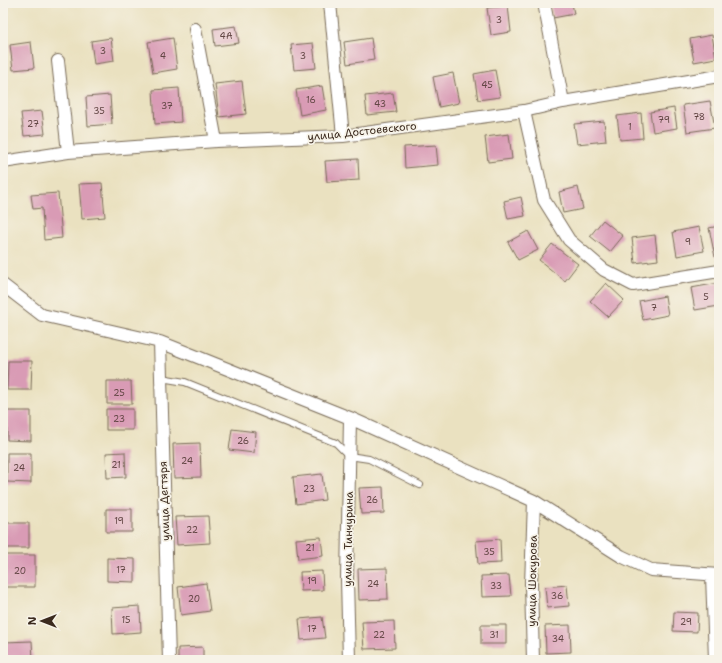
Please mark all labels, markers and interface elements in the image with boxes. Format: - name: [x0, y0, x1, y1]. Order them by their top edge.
- house number: 3: [496, 14, 502, 26]
- house number: 4А: [220, 30, 233, 42]
- house number: 3: [100, 45, 106, 57]
- house number: 4: [160, 50, 166, 62]
- house number: 3: [300, 50, 306, 62]
- house number: 45: [481, 79, 493, 91]
- house number: 16: [306, 94, 316, 106]
- house number: 43: [374, 98, 386, 110]
- house number: 37: [161, 100, 173, 112]
- house number: 35: [93, 105, 105, 117]
- house number: 78: [693, 111, 705, 123]
- house number: 79: [658, 114, 670, 126]
- house number: 27: [27, 118, 39, 130]
- street label: улица Достоевского: [307, 118, 418, 145]
- house number: 1: [628, 121, 632, 133]
- house number: 9: [685, 236, 691, 248]
- house number: 5: [703, 291, 709, 303]
- house number: 7: [651, 302, 657, 314]
- house number: 25: [113, 387, 125, 399]
- house number: 23: [113, 413, 125, 425]
- house number: 26: [237, 435, 249, 447]
- house number: 24: [181, 455, 193, 467]
- house number: 21: [111, 459, 121, 471]
- street label: улица Дегтяря: [156, 461, 173, 541]
- house number: 24: [13, 462, 25, 474]
- house number: 23: [303, 483, 315, 495]
- street label: улица Тинчурина: [340, 491, 357, 587]
- house number: 26: [366, 494, 378, 506]
- house number: 19: [114, 515, 124, 527]
- house number: 22: [186, 524, 198, 536]
- street label: улица Шокурова: [524, 535, 541, 627]
- house number: 21: [305, 542, 315, 554]
- house number: 35: [483, 546, 495, 558]
- house number: 17: [116, 564, 126, 576]
- house number: 20: [14, 565, 26, 577]
- house number: 19: [307, 575, 317, 587]
- house number: 24: [367, 578, 379, 590]
- house number: 33: [490, 580, 502, 592]
- house number: 36: [551, 590, 563, 602]
- house number: 20: [188, 593, 200, 605]
- north arrow: [22, 601, 62, 641]
- house number: 15: [121, 614, 131, 626]
- text: N: [25, 616, 40, 625]
- house number: 29: [680, 616, 692, 628]
- house number: 17: [307, 623, 317, 635]
- house number: 22: [373, 629, 385, 641]
- house number: 31: [489, 629, 499, 641]
- house number: 34: [552, 633, 564, 645]

